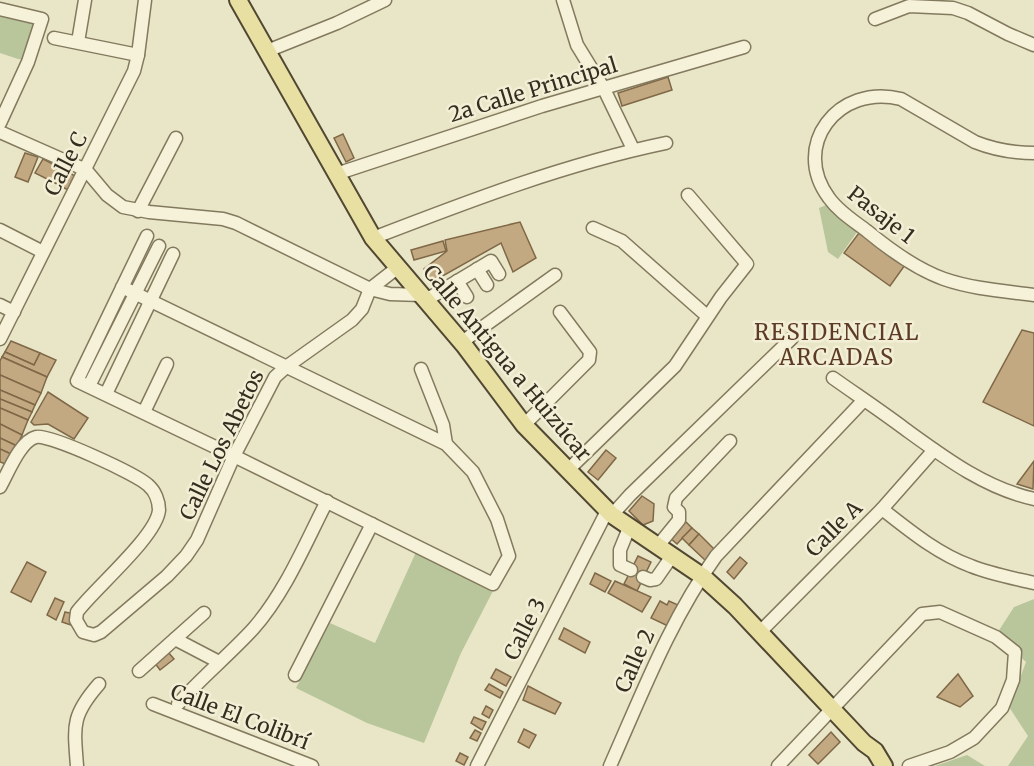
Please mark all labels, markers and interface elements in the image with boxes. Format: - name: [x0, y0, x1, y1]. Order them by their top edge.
- street label: 2a Calle Principal: [445, 51, 621, 128]
- street label: Calle C: [38, 127, 93, 200]
- street label: Pasaje 1: [842, 180, 920, 249]
- street label: Calle Antigua a Huizúcar: [417, 259, 597, 466]
- district label: RESIDENCIAL ARCADAS: [754, 318, 920, 371]
- street label: Calle Los Abetos: [173, 365, 270, 524]
- street label: Calle A: [800, 495, 868, 563]
- street label: Calle 3: [497, 593, 552, 664]
- street label: Calle 2: [609, 625, 660, 697]
- street label: Calle El Colibrí: [167, 678, 315, 756]

